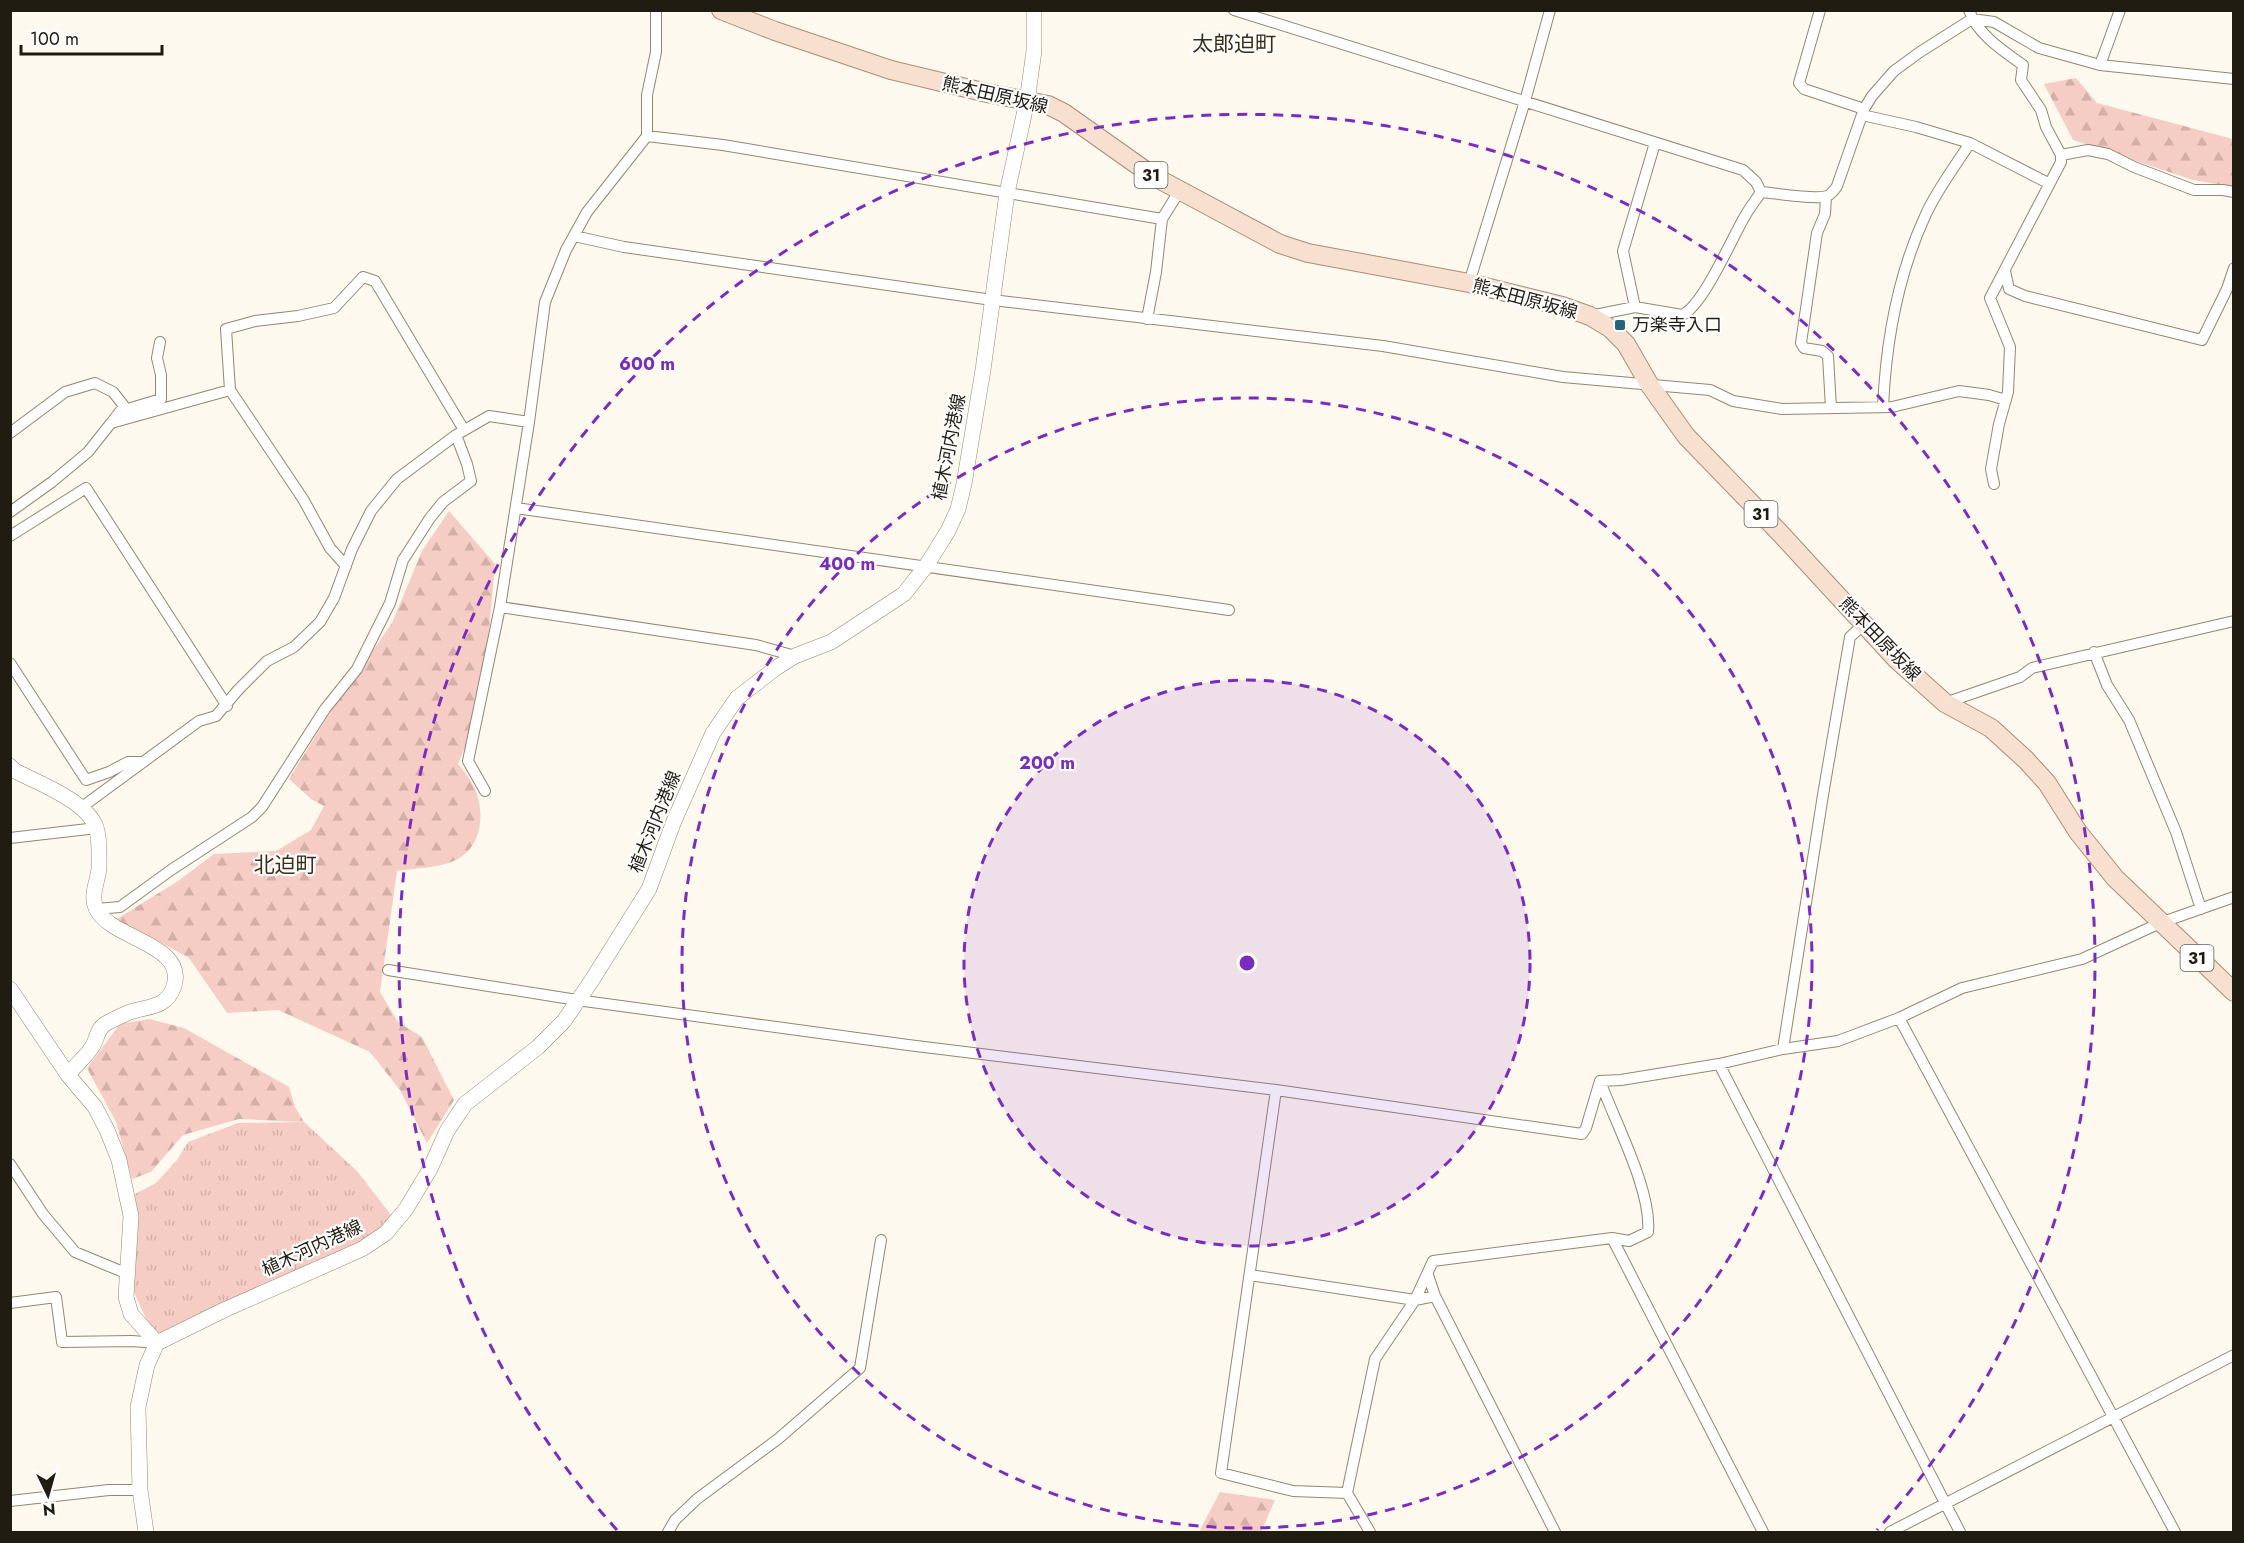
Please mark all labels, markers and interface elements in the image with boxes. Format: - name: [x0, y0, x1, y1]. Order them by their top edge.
- scale bar: [21, 18, 162, 56]
- text: 100 m: [30, 26, 79, 52]
- district label: 太郎迫町: [1192, 29, 1276, 59]
- street label: 熊本田原坂線: [939, 70, 1051, 120]
- road number: 31: [1134, 162, 1168, 188]
- street label: 熊本田原坂線: [1469, 272, 1581, 326]
- place label: 万楽寺入口: [1632, 312, 1722, 338]
- marker: 万楽寺入口: [1613, 318, 1627, 332]
- text: 600 m: [619, 351, 675, 377]
- street label: 植木河内港線: [926, 392, 972, 502]
- road number: 31: [1744, 501, 1778, 527]
- text: 400 m: [819, 551, 875, 577]
- street label: 熊本田原坂線: [1833, 591, 1927, 687]
- text: 200 m: [1019, 750, 1075, 776]
- street label: 植木河内港線: [623, 767, 687, 877]
- district label: 北迫町: [254, 850, 317, 880]
- road number: 31: [2180, 945, 2214, 971]
- centre of rings: [1237, 953, 1257, 973]
- street label: 植木河内港線: [258, 1213, 366, 1283]
- north arrow: [18, 1465, 78, 1525]
- text: N: [42, 1497, 57, 1521]

